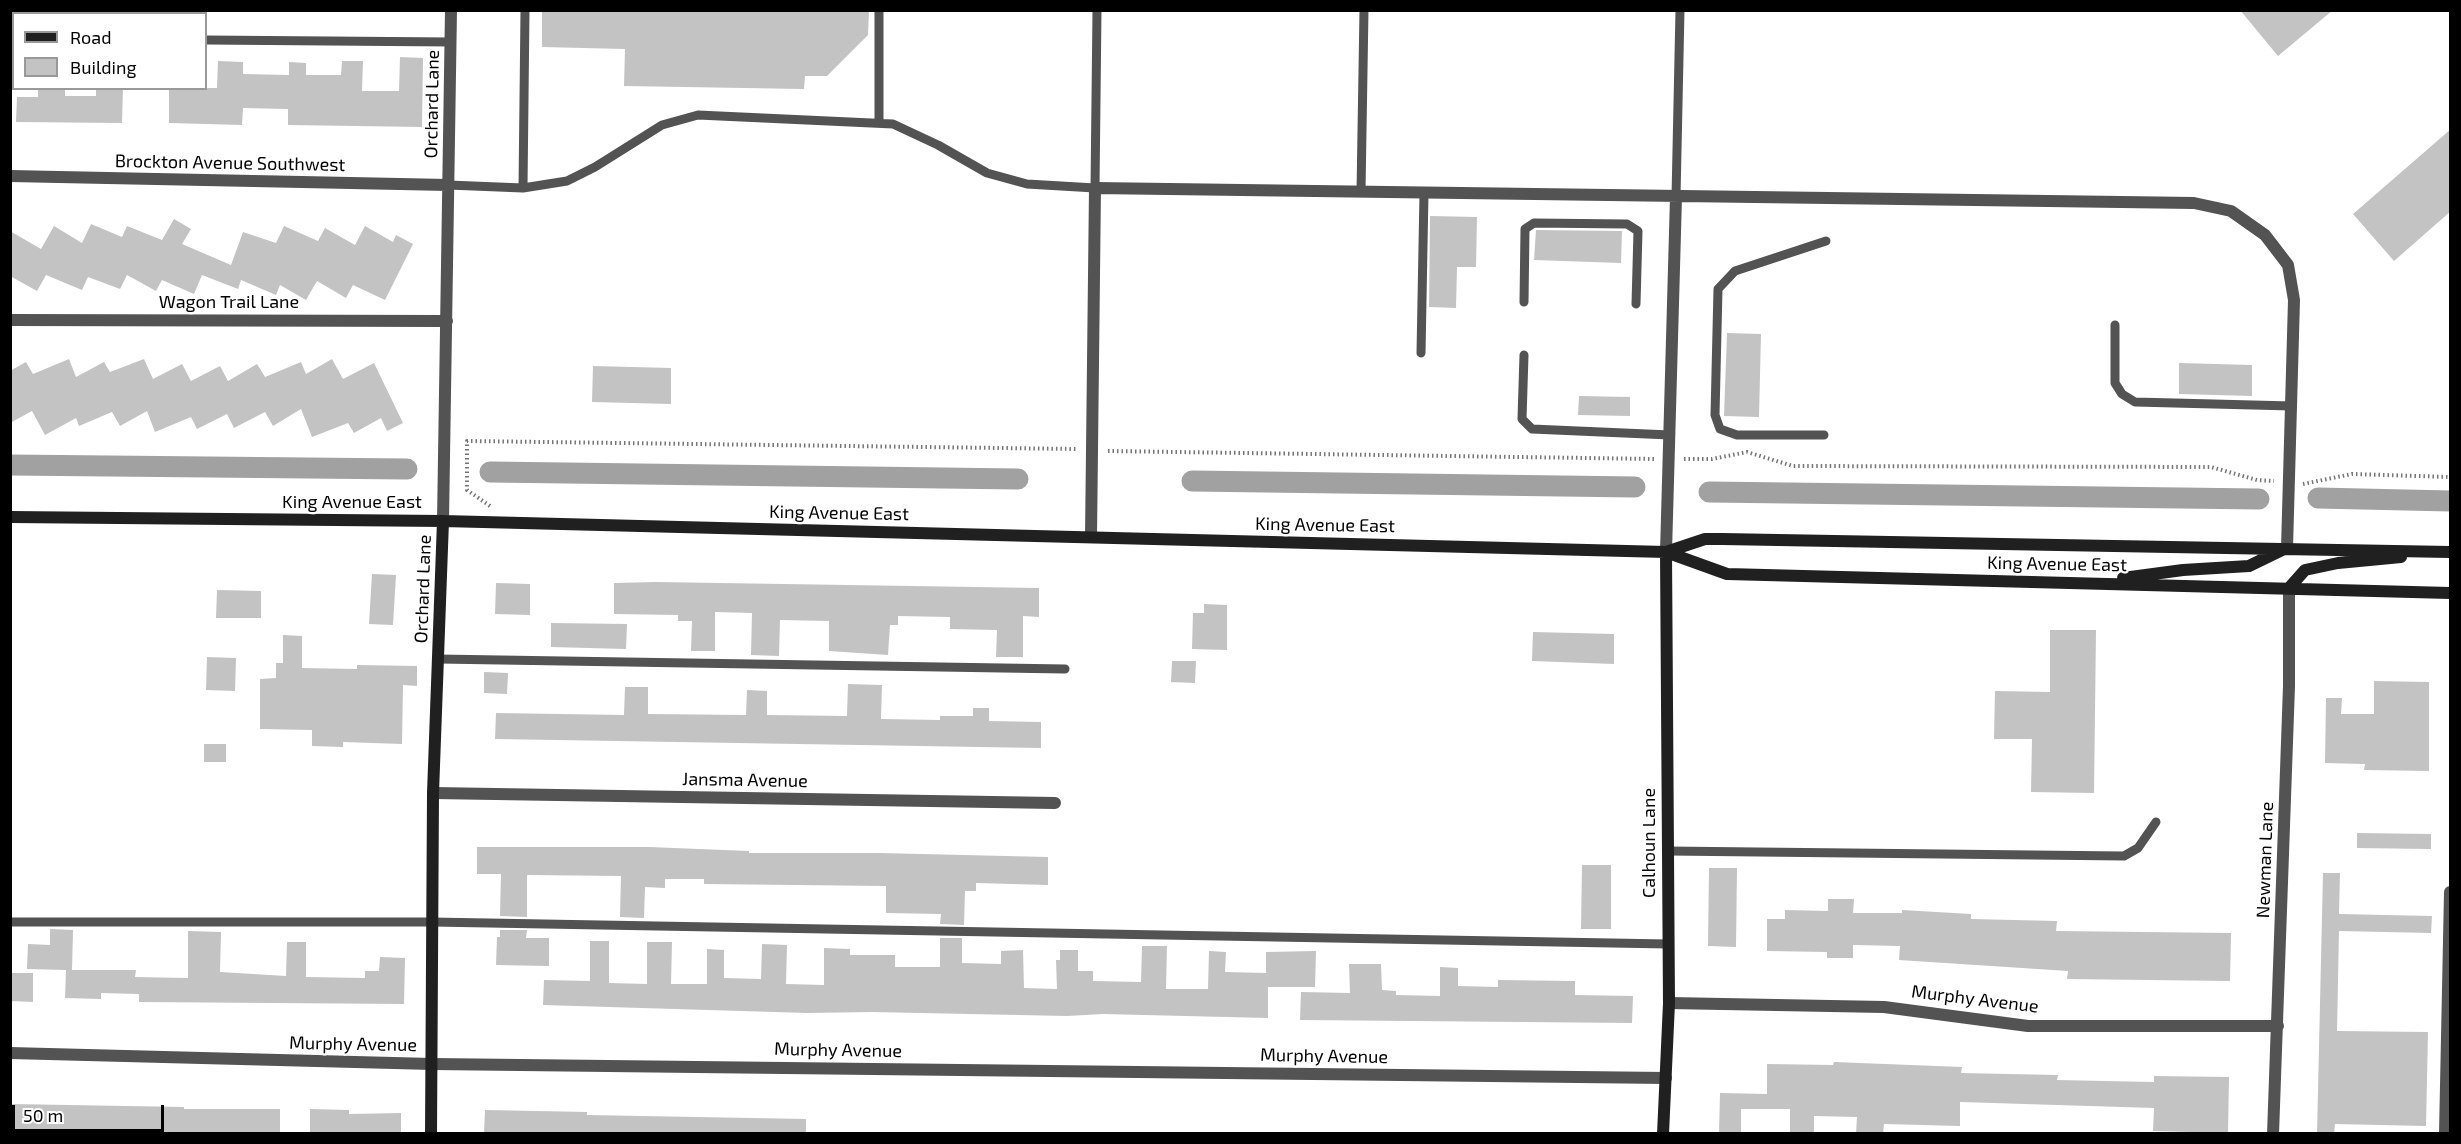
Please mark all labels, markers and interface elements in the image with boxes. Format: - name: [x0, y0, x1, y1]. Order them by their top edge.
- legend: [12, 12, 207, 90]
- text: Road: [70, 26, 111, 48]
- street label: Orchard Lane: [420, 49, 444, 159]
- text: Building: [70, 56, 137, 78]
- street label: Brockton Avenue Southwest: [115, 150, 345, 176]
- street label: Wagon Trail Lane: [159, 291, 299, 313]
- street label: King Avenue East: [282, 491, 422, 513]
- street label: King Avenue East: [769, 501, 909, 525]
- street label: King Avenue East: [1255, 513, 1395, 537]
- street label: Orchard Lane: [410, 534, 436, 644]
- street label: King Avenue East: [1987, 552, 2127, 576]
- street label: Jansma Avenue: [682, 768, 808, 792]
- street label: Calhoun Lane: [1638, 788, 1660, 898]
- street label: Newman Lane: [2252, 801, 2278, 919]
- street label: Murphy Avenue: [1910, 980, 2040, 1018]
- street label: Murphy Avenue: [289, 1032, 417, 1056]
- street label: Murphy Avenue: [774, 1038, 902, 1062]
- street label: Murphy Avenue: [1260, 1044, 1388, 1068]
- scale bar: [15, 1093, 166, 1131]
- text: 50 m: [23, 1104, 63, 1126]

